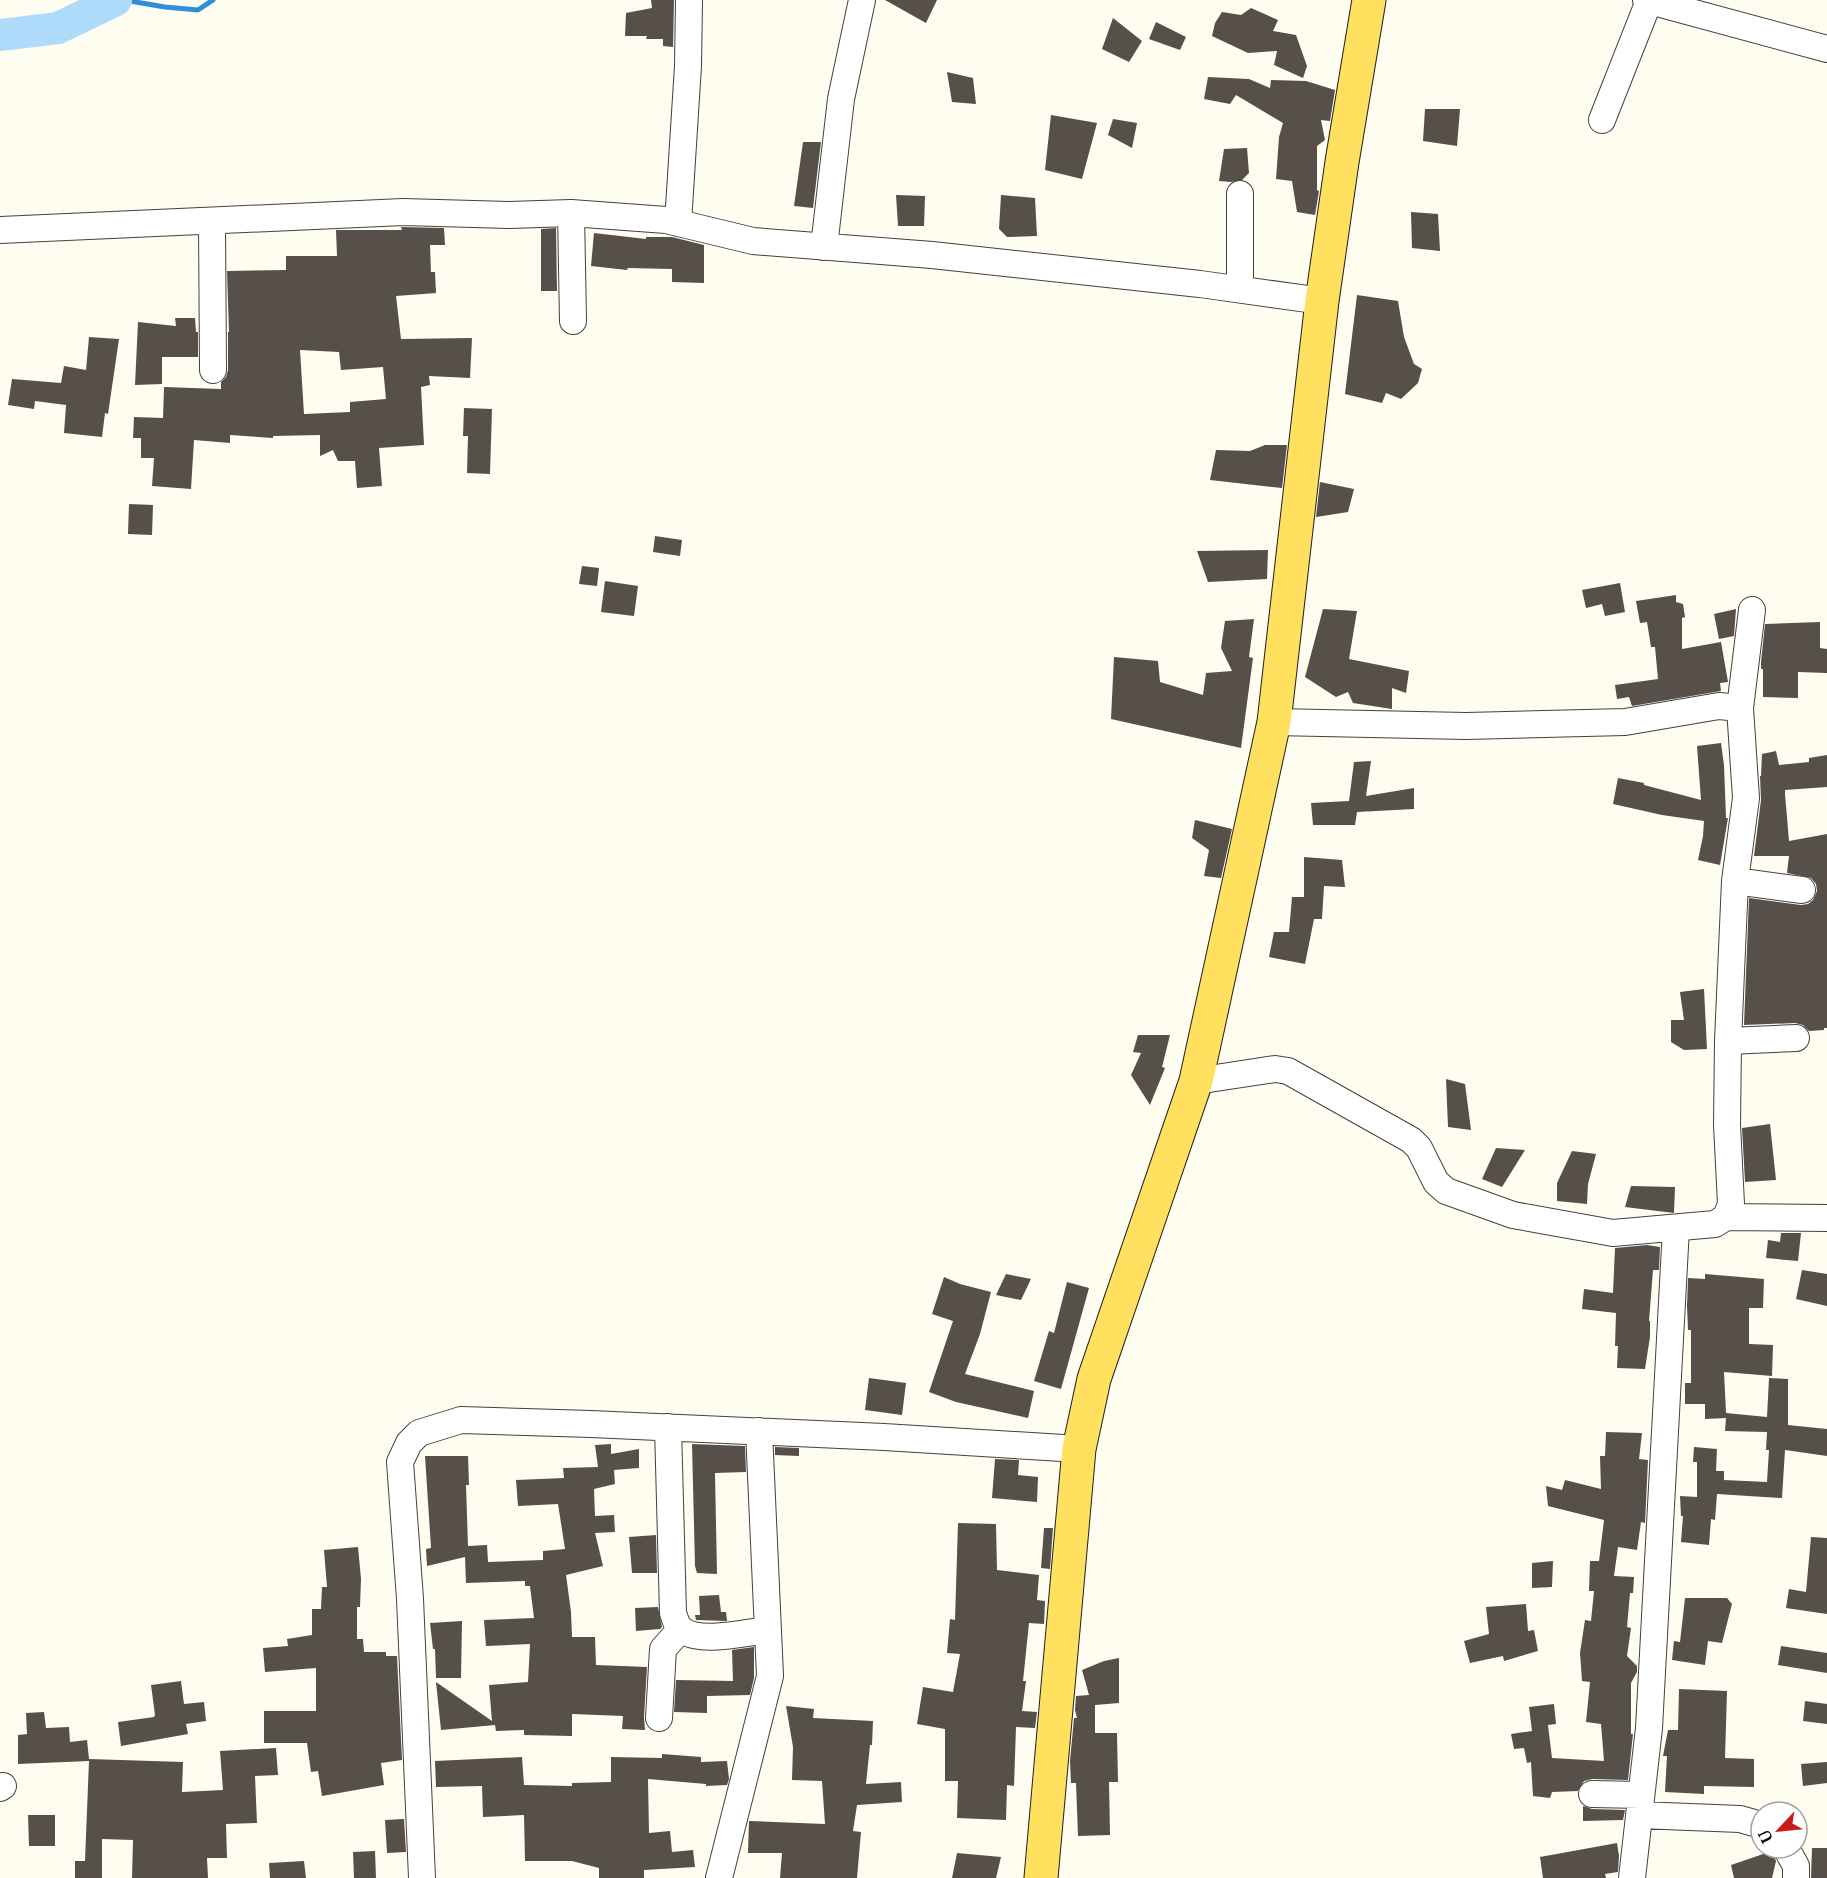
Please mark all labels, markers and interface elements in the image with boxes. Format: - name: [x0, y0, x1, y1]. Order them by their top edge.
- north arrow: [1749, 1800, 1809, 1860]
- text: U: [1754, 1827, 1777, 1846]

